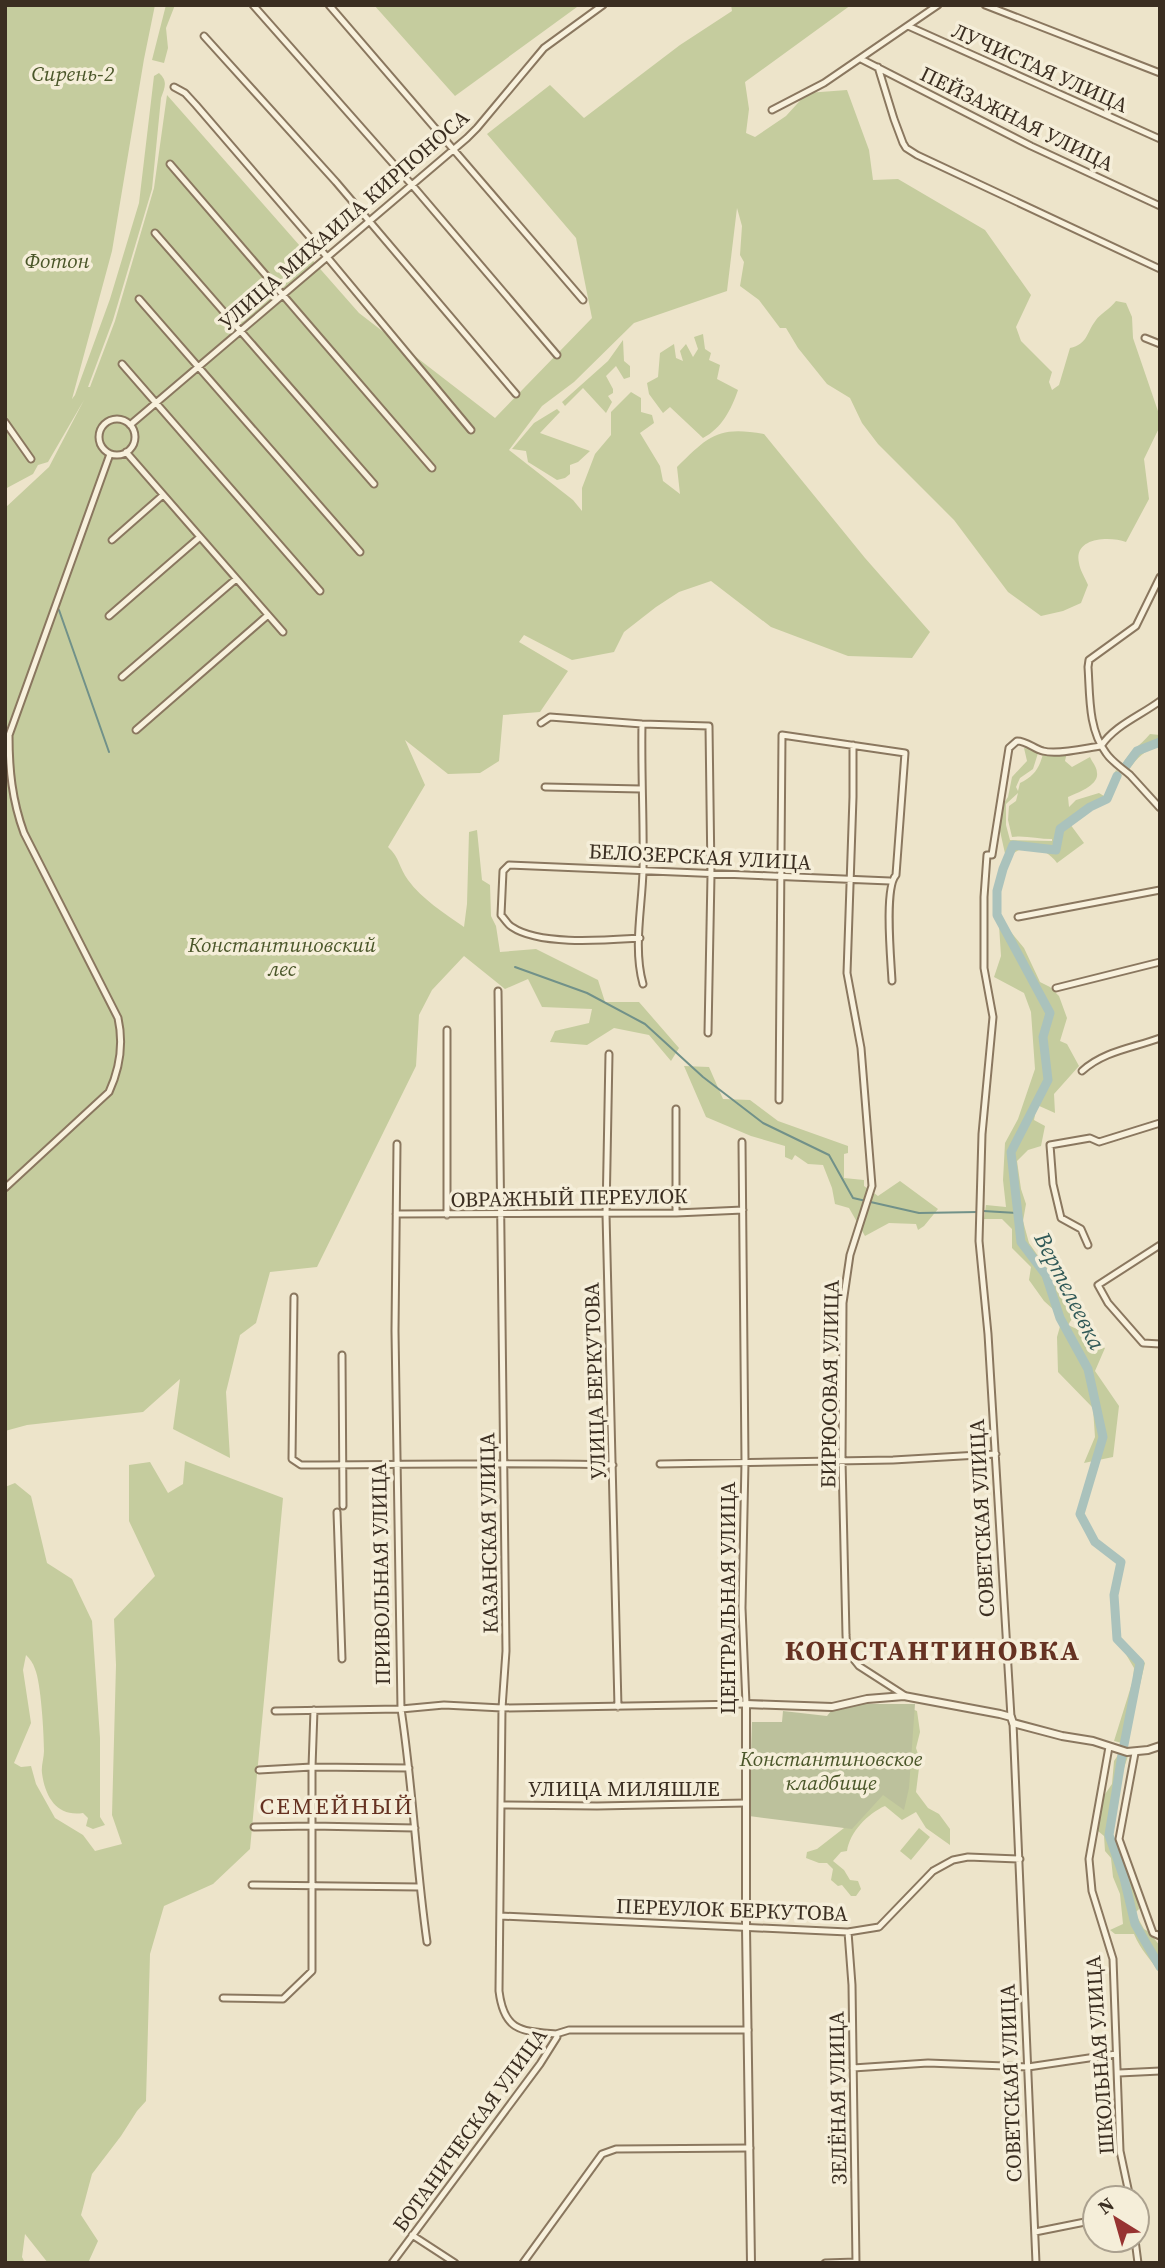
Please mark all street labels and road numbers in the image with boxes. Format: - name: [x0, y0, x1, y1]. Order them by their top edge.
- street label: ЛУЧИСТАЯ УЛИЦА: [947, 16, 1133, 120]
- street label: ПЕЙЗАЖНАЯ УЛИЦА: [915, 59, 1119, 178]
- street label: УЛИЦА МИХАИЛА КИРПОНОСА: [212, 103, 475, 336]
- street label: БЕЛОЗЕРСКАЯ УЛИЦА: [588, 836, 812, 877]
- street label: ОВРАЖНЫЙ ПЕРЕУЛОК: [450, 1181, 688, 1214]
- street label: БИРЮСОВАЯ УЛИЦА: [813, 1279, 846, 1489]
- street label: УЛИЦА БЕРКУТОВА: [577, 1282, 612, 1480]
- street label: СОВЕТСКАЯ УЛИЦА: [962, 1418, 1001, 1618]
- street label: КАЗАНСКАЯ УЛИЦА: [472, 1432, 505, 1634]
- street label: ПРИВОЛЬНАЯ УЛИЦА: [364, 1462, 397, 1686]
- street label: ЦЕНТРАЛЬНАЯ УЛИЦА: [713, 1481, 742, 1715]
- street label: УЛИЦА МИЛЯШЛЕ: [528, 1774, 720, 1803]
- street label: ПЕРЕУЛОК БЕРКУТОВА: [616, 1891, 848, 1928]
- street label: ШКОЛЬНАЯ УЛИЦА: [1078, 1955, 1121, 2155]
- street label: СОВЕТСКАЯ УЛИЦА: [993, 1983, 1028, 2183]
- street label: ЗЕЛЁНАЯ УЛИЦА: [821, 2011, 854, 2185]
- street label: БОТАНИЧЕСКАЯ УЛИЦА: [386, 2022, 554, 2238]

